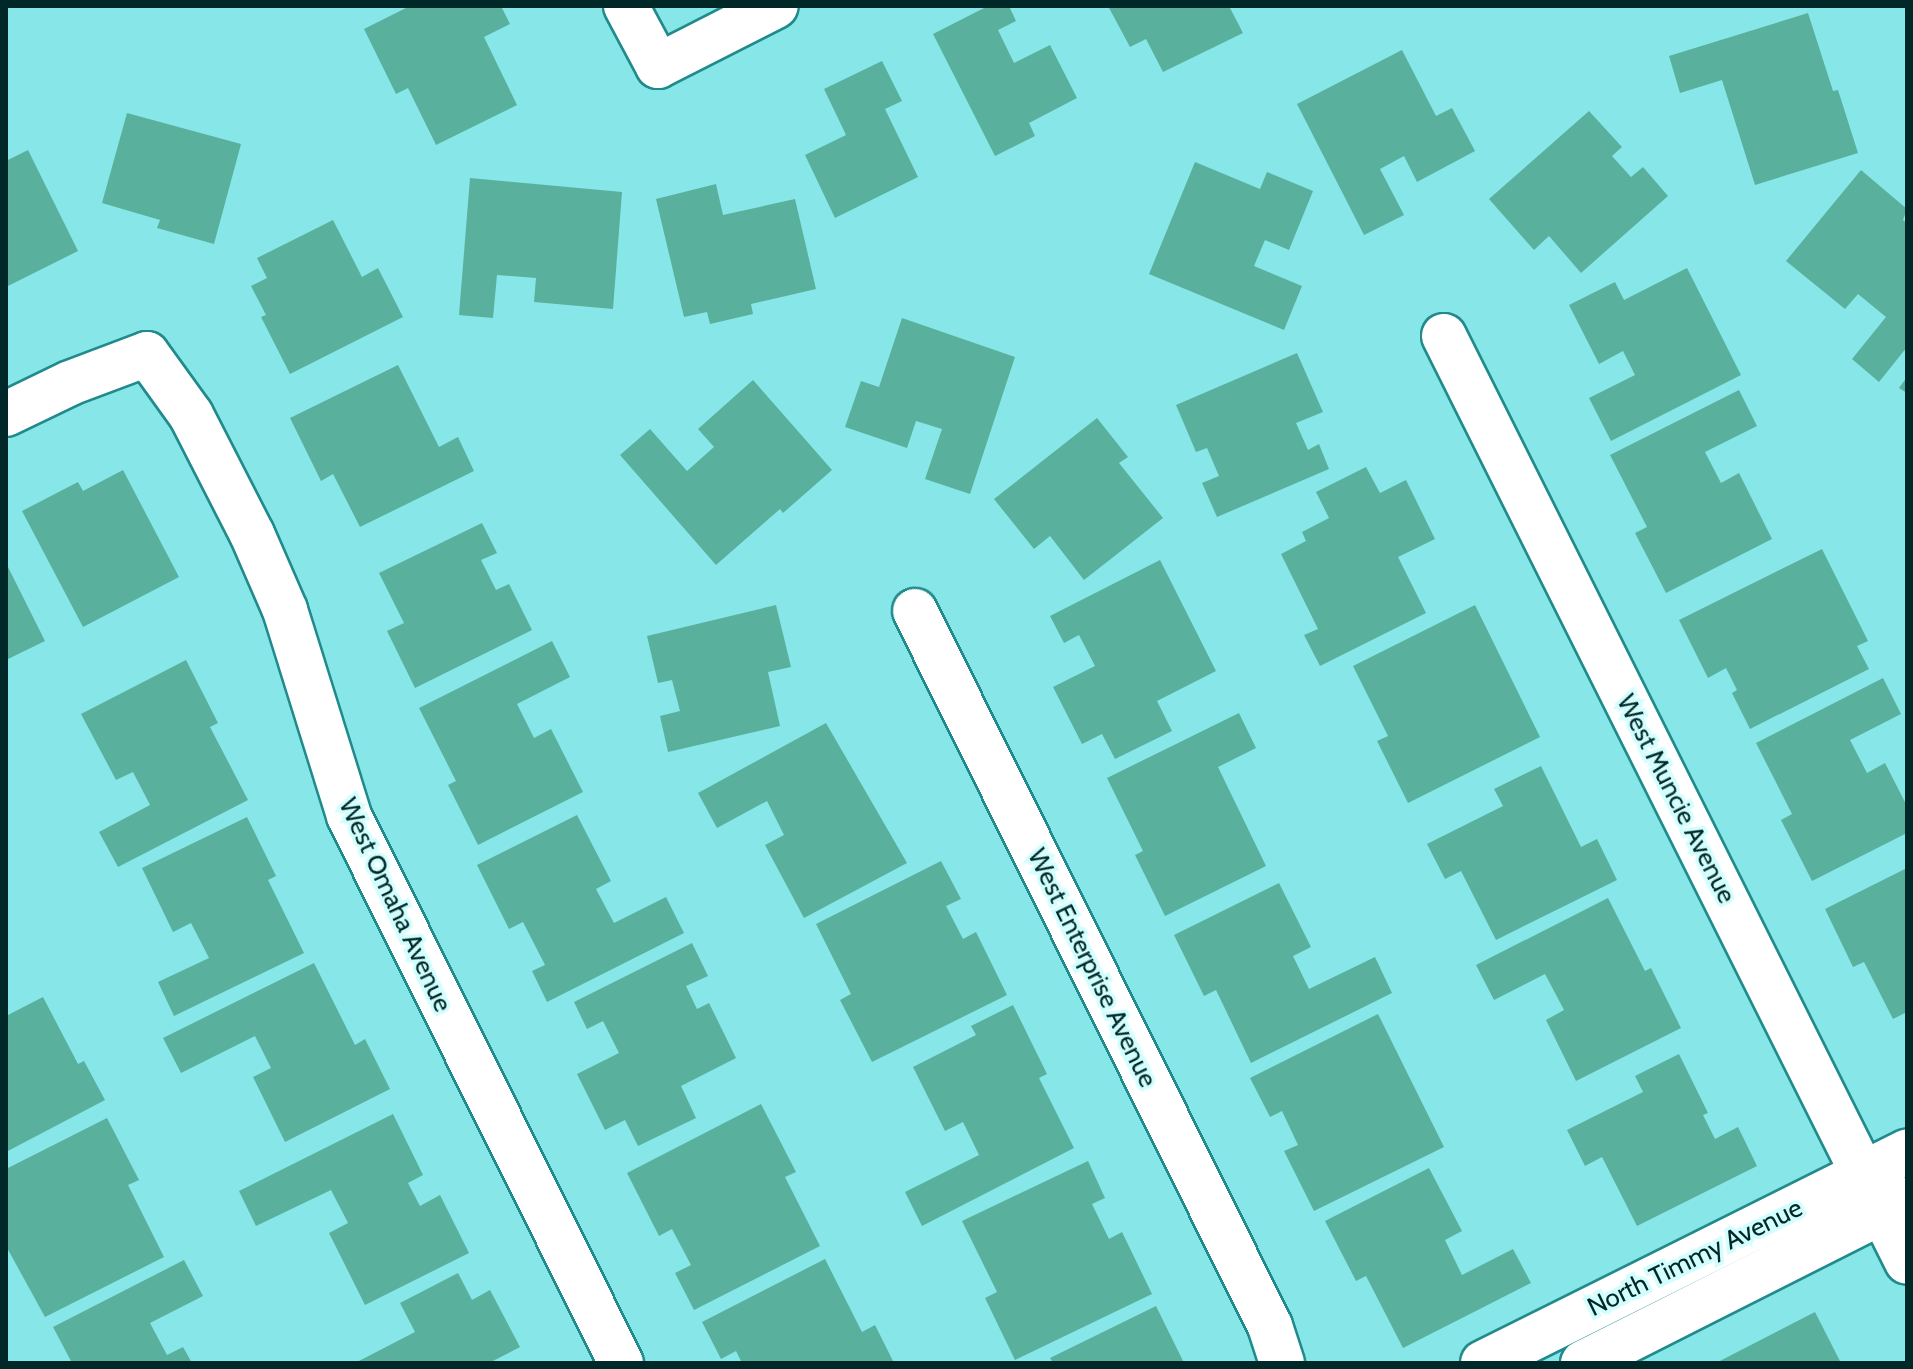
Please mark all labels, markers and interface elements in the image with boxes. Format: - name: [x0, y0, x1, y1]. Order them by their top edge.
- street label: West Muncie Avenue: [1610, 689, 1742, 909]
- street label: West Omaha Avenue: [332, 793, 458, 1017]
- street label: West Enterprise Avenue: [1021, 844, 1163, 1092]
- street label: North Timmy Avenue: [1583, 1192, 1807, 1324]

